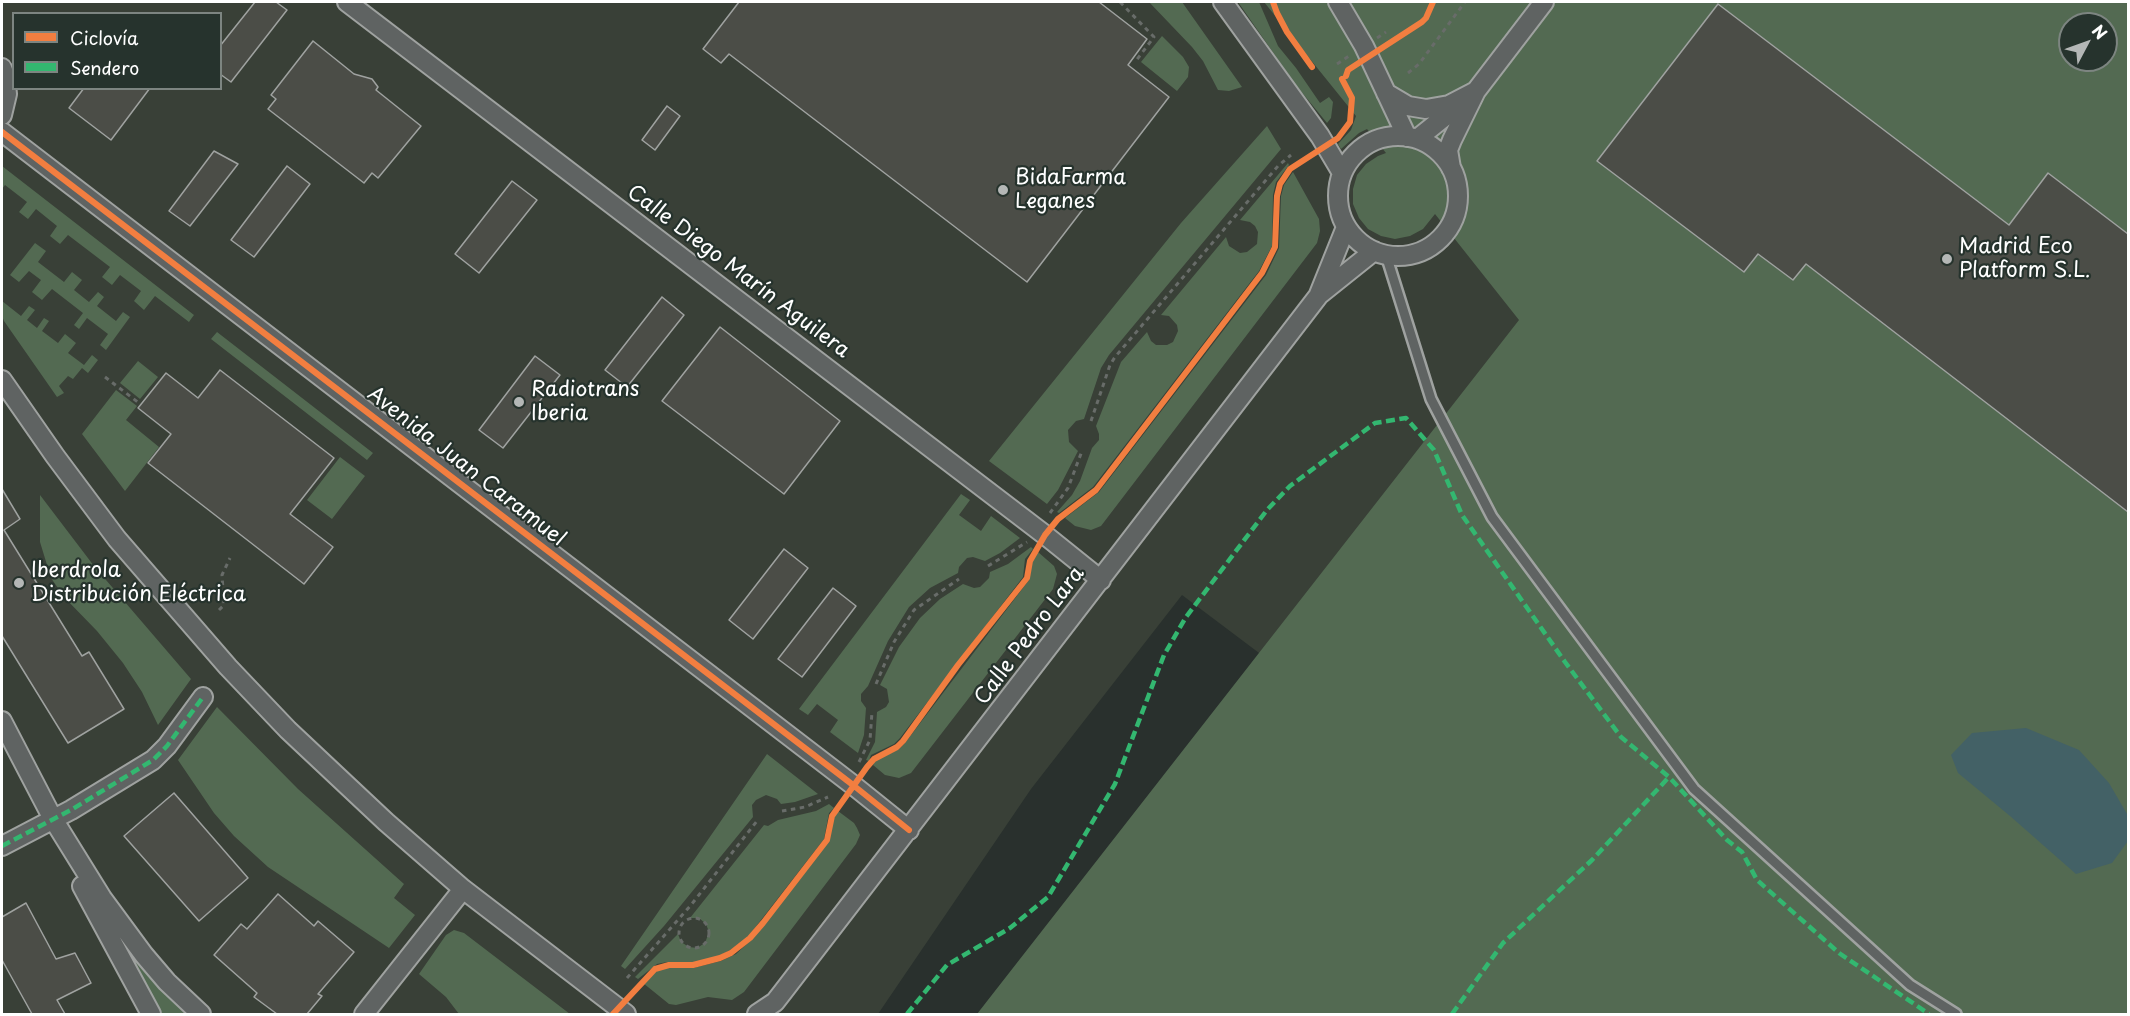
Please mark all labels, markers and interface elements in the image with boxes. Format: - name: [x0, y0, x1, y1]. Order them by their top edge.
- legend: [12, 12, 222, 90]
- north arrow: [2058, 12, 2118, 72]
- text: N: [2087, 19, 2113, 44]
- text: Ciclovía: [70, 24, 138, 51]
- text: Sendero: [70, 54, 139, 81]
- place label: BidaFarma Leganes: [1015, 165, 1126, 215]
- street label: Calle Diego Marín Aguilera: [622, 180, 854, 364]
- marker: BidaFarma Leganes: [996, 183, 1010, 197]
- place label: Madrid Eco Platform S.L.: [1959, 234, 2091, 284]
- marker: Madrid Eco Platform S.L.: [1940, 252, 1954, 266]
- place label: Radiotrans Iberia: [531, 377, 639, 427]
- street label: Avenida Juan Caramuel: [362, 382, 570, 552]
- marker: Radiotrans Iberia: [512, 395, 526, 409]
- place label: Iberdrola Distribución Eléctrica: [31, 558, 246, 608]
- street label: Calle Pedro Lara: [970, 562, 1090, 710]
- marker: Iberdrola Distribución Eléctrica: [12, 576, 26, 590]

